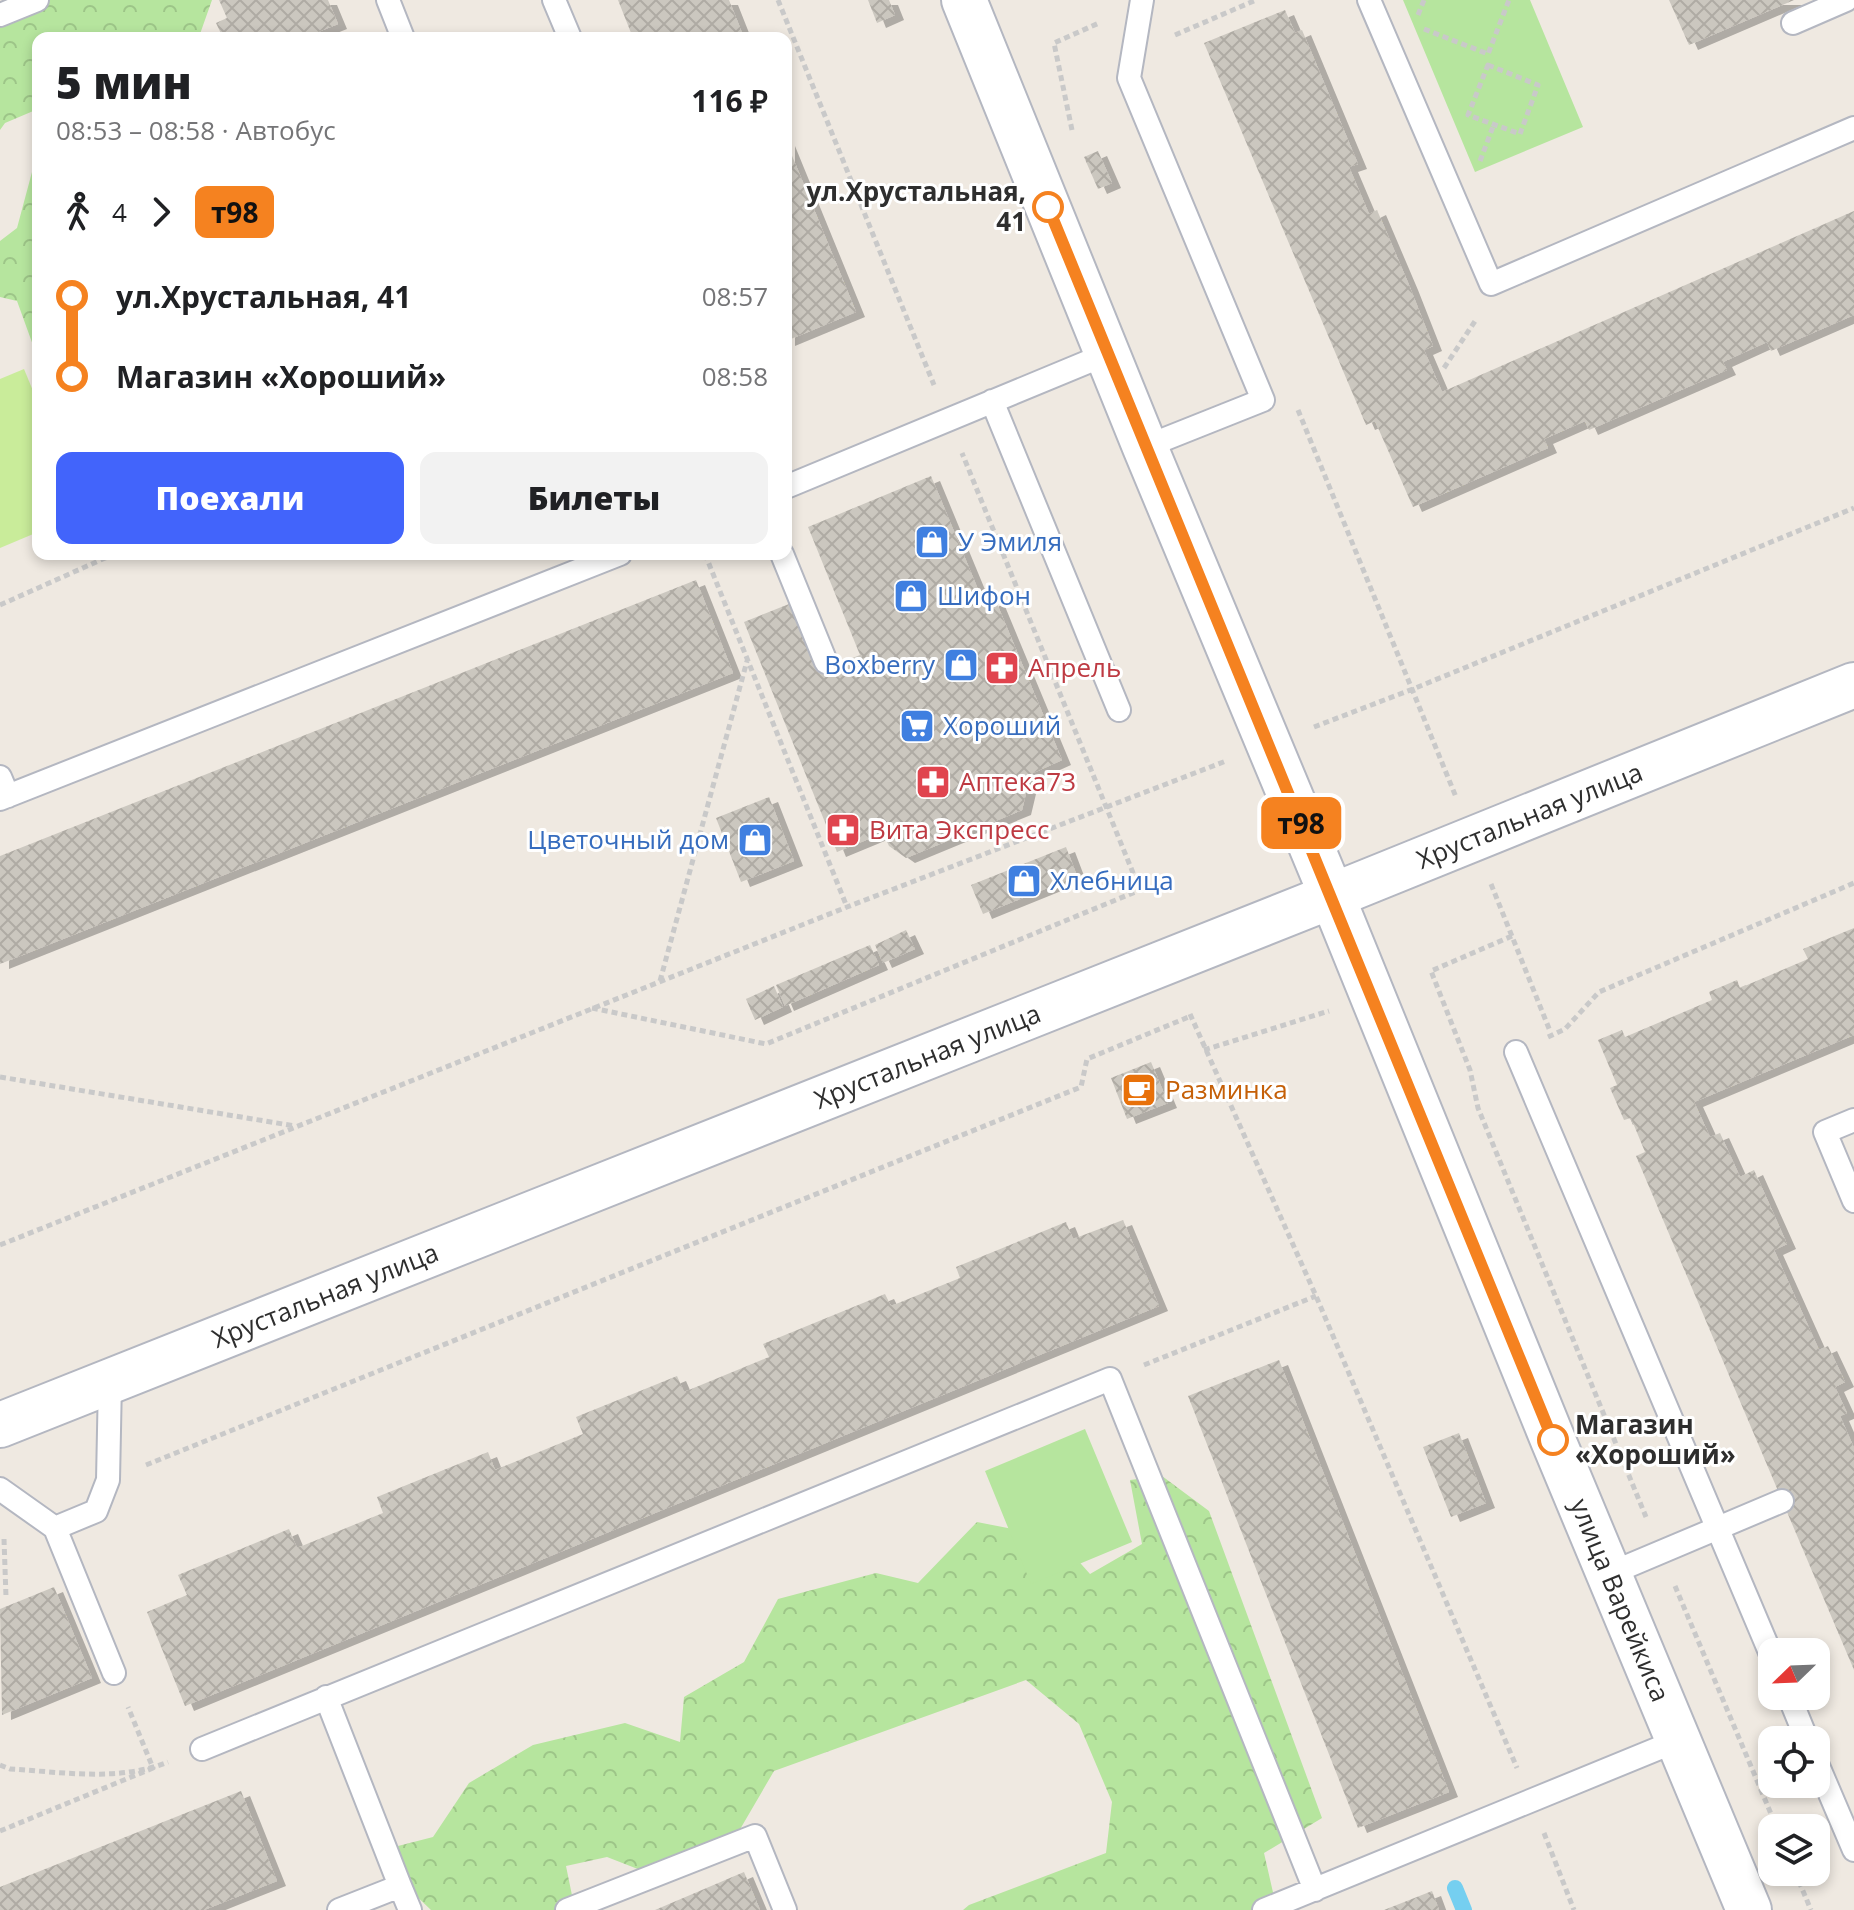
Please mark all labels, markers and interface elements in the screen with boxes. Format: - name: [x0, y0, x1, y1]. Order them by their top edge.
- text: 5 мин: [56, 52, 192, 112]
- text: 116 ₽: [691, 80, 768, 121]
- text: 08:53 – 08:58 · Автобус: [56, 112, 336, 148]
- place label: ул.Хрустальная, 41: [807, 173, 1026, 239]
- icon: walk: [56, 190, 100, 234]
- icon: forward: [139, 190, 183, 234]
- marker: ул.Хрустальная, 41: [1033, 192, 1063, 222]
- text: т98: [211, 193, 258, 231]
- text: 4: [112, 194, 127, 230]
- text: ул.Хрустальная, 41: [116, 276, 411, 317]
- text: 08:57: [702, 278, 768, 314]
- text: Магазин «Хороший»: [116, 356, 446, 397]
- text: 08:58: [702, 358, 768, 394]
- button: Поехали: [56, 452, 404, 544]
- button: Билеты: [420, 452, 768, 544]
- shop icon: У Эмиля: [913, 523, 951, 561]
- place label: У Эмиля: [958, 523, 1062, 559]
- shop icon: Шифон: [892, 577, 930, 615]
- place label: Шифон: [937, 577, 1031, 613]
- place label: Boxberry: [824, 646, 936, 682]
- shop icon: Boxberry: [942, 646, 980, 684]
- pharmacy icon: Апрель: [983, 649, 1021, 687]
- place label: Апрель: [1028, 649, 1121, 685]
- supermarket icon: Хороший: [898, 707, 936, 745]
- place label: Хороший: [943, 707, 1061, 743]
- street label: Хрустальная улица: [1411, 753, 1648, 877]
- pharmacy icon: Аптека73: [914, 763, 952, 801]
- place label: Аптека73: [959, 763, 1076, 799]
- line badge: т98: [1255, 797, 1347, 849]
- text: т98: [1277, 804, 1325, 842]
- pharmacy icon: Вита Экспресс: [824, 811, 862, 849]
- place label: Вита Экспресс: [869, 811, 1050, 847]
- place label: Цветочный дом: [527, 821, 729, 857]
- shop icon: Цветочный дом: [736, 821, 774, 859]
- shop icon: Хлебница: [1005, 862, 1043, 900]
- place label: Хлебница: [1050, 862, 1174, 898]
- street label: Хрустальная улица: [809, 995, 1046, 1117]
- cafe icon: Разминка: [1120, 1071, 1158, 1109]
- place label: Разминка: [1165, 1071, 1288, 1107]
- street label: Хрустальная улица: [206, 1234, 443, 1356]
- place label: Магазин «Хороший»: [1575, 1406, 1736, 1472]
- marker: Магазин «Хороший»: [1538, 1425, 1568, 1455]
- street label: улица Варейкиса: [1562, 1493, 1679, 1707]
- north arrow: [1758, 1638, 1830, 1710]
- map controls: [1758, 1638, 1830, 1886]
- button: locate: [1758, 1726, 1830, 1798]
- button: layers: [1758, 1814, 1830, 1886]

